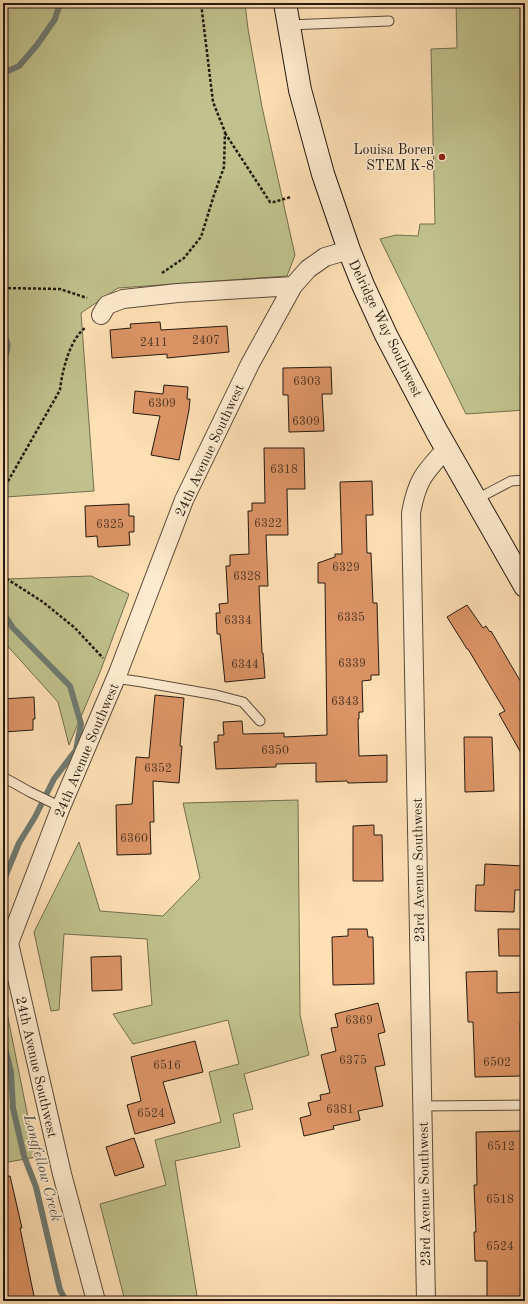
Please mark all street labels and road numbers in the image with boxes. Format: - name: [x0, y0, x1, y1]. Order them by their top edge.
- street label: Delridge Way Southwest: [346, 258, 425, 399]
- street label: 24th Avenue Southwest: [173, 382, 247, 519]
- street label: 24th Avenue Southwest: [52, 681, 122, 820]
- street label: 23rd Avenue Southwest: [411, 797, 427, 943]
- street label: 24th Avenue Southwest: [13, 995, 59, 1139]
- street label: 23rd Avenue Southwest: [417, 1121, 433, 1267]

